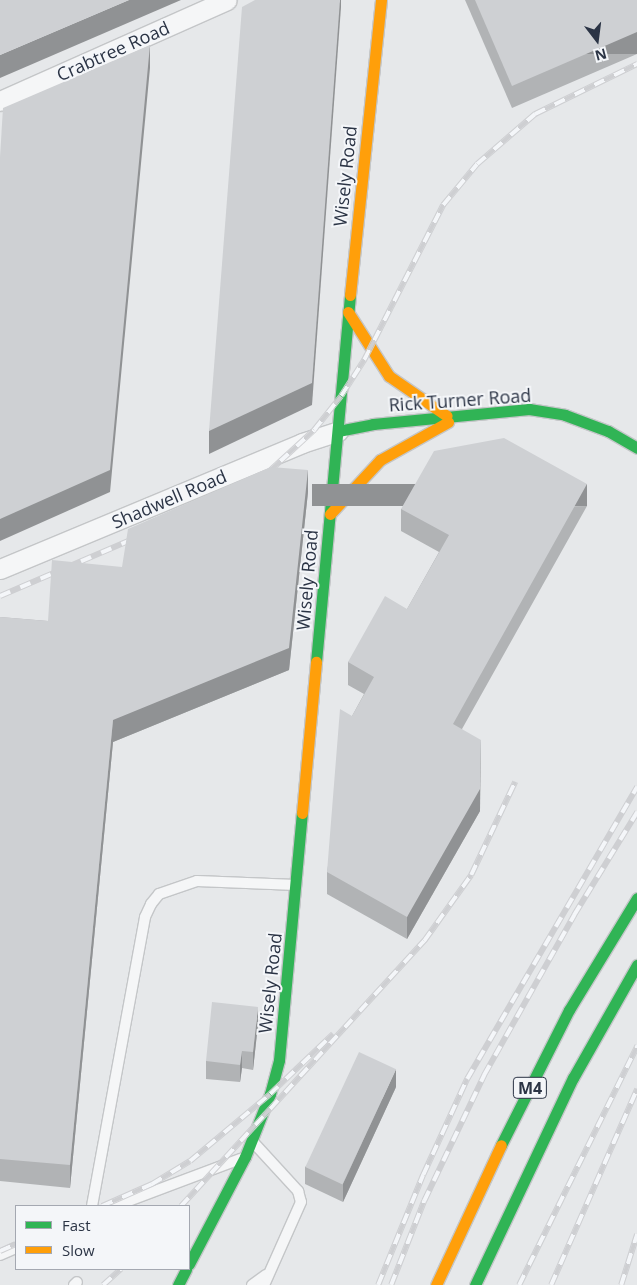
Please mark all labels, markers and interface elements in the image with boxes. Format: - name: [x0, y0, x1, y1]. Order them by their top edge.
- north arrow: [572, 15, 622, 65]
- street label: Crabtree Road: [53, 16, 173, 86]
- text: N: [593, 44, 609, 66]
- street label: Wisely Road: [329, 125, 361, 227]
- street label: Rick Turner Road: [388, 384, 532, 416]
- street label: Shadwell Road: [108, 465, 230, 533]
- street label: Wisely Road: [292, 529, 322, 631]
- street label: Wisely Road: [254, 932, 286, 1034]
- road number: M4: [512, 1074, 548, 1102]
- legend: [15, 1205, 190, 1270]
- text: Fast: [62, 1215, 91, 1235]
- text: Slow: [62, 1240, 95, 1260]

